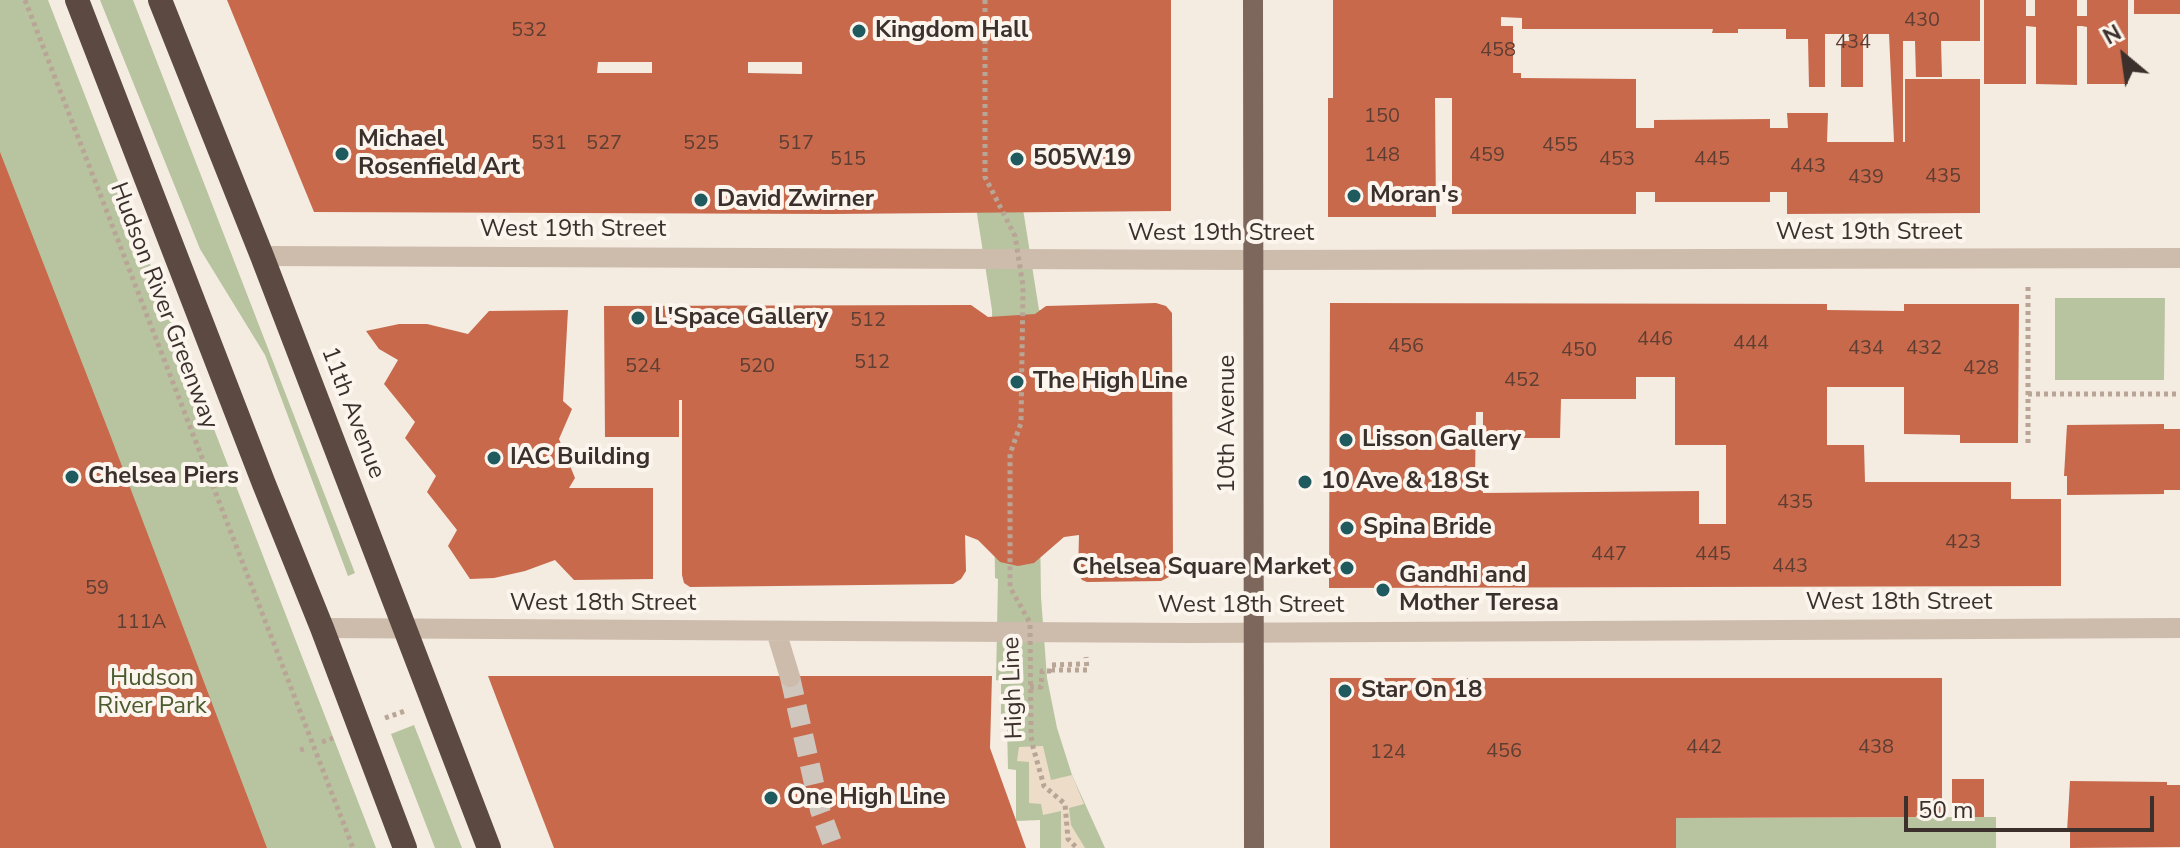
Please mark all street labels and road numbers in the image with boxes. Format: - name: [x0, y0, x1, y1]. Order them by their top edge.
- street label: Hudson River Greenway: [103, 179, 223, 433]
- street label: West 19th Street: [480, 216, 666, 244]
- street label: West 19th Street: [1776, 219, 1962, 247]
- street label: West 19th Street: [1128, 220, 1314, 248]
- street label: 11th Avenue: [314, 343, 390, 483]
- street label: 10th Avenue: [1214, 355, 1242, 493]
- street label: West 18th Street: [1806, 589, 1992, 617]
- street label: West 18th Street: [510, 590, 696, 618]
- street label: West 18th Street: [1158, 592, 1344, 620]
- street label: High Line: [998, 636, 1030, 740]

